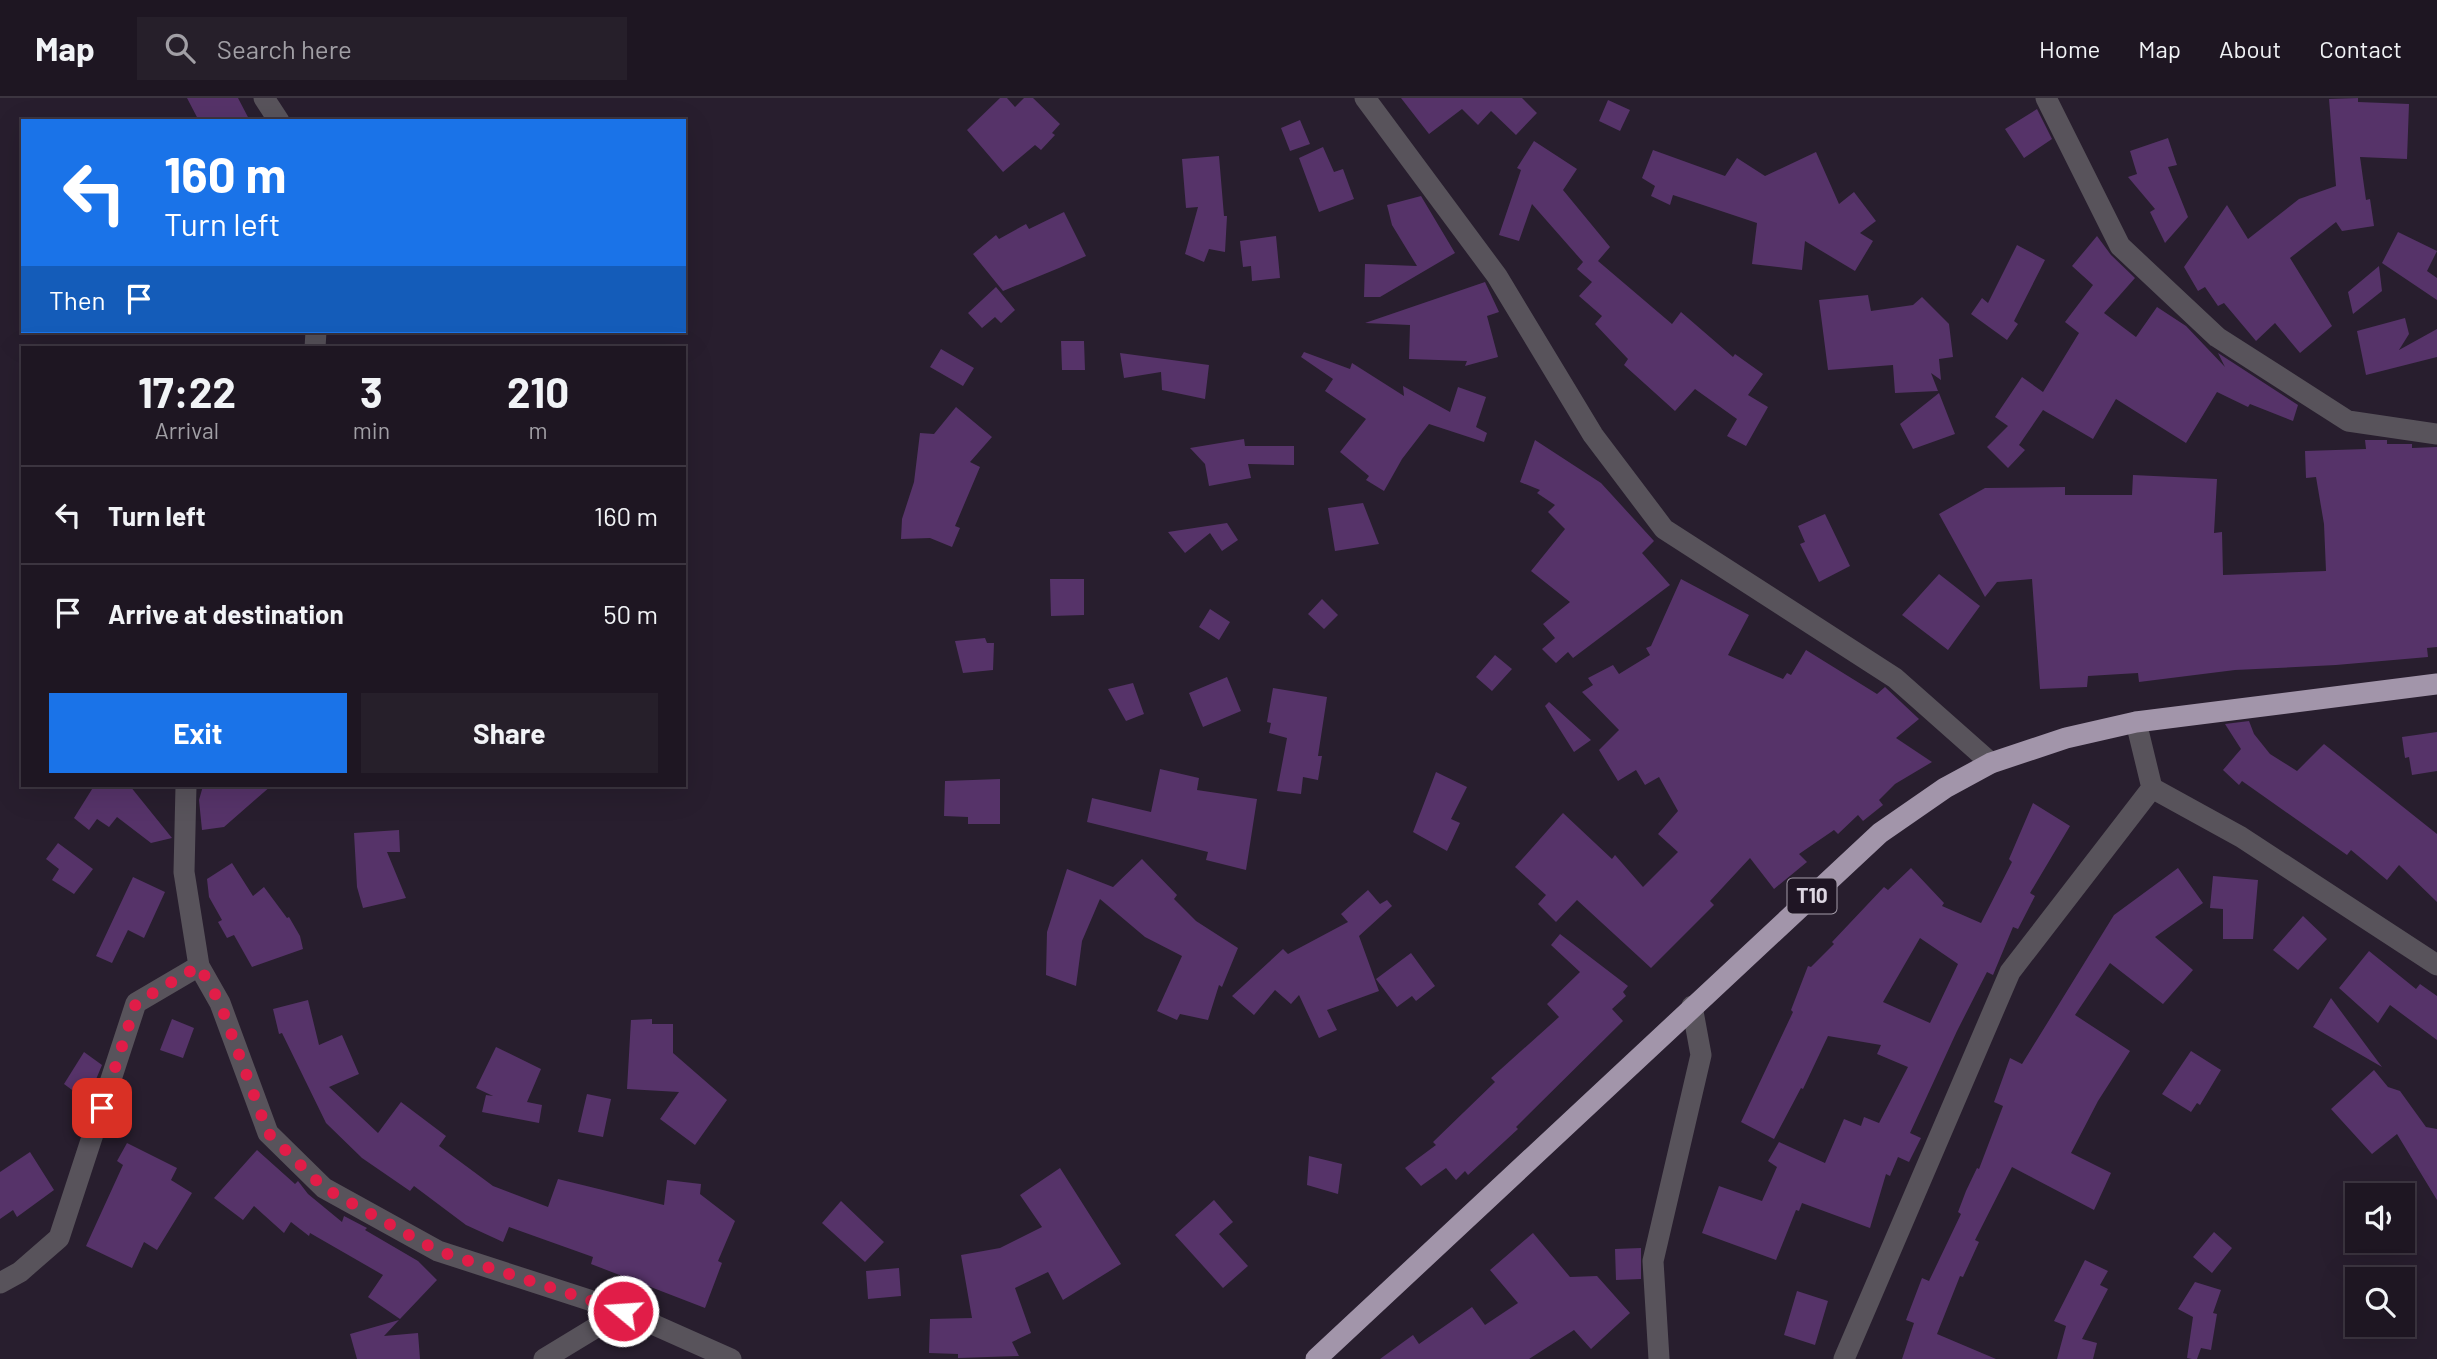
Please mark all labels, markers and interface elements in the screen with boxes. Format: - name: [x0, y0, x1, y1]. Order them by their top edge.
- search box: [137, 17, 627, 80]
- text: Map: [35, 28, 95, 68]
- icon: search: [161, 29, 199, 67]
- text: Search here: [217, 33, 352, 64]
- text: Home: [2039, 34, 2100, 63]
- text: Map: [2138, 34, 2181, 63]
- text: About: [2219, 34, 2281, 63]
- text: Contact: [2319, 34, 2402, 63]
- text: 160 m: [164, 144, 286, 203]
- icon: left: [49, 147, 140, 238]
- text: Turn left: [164, 204, 281, 242]
- icon: arrive: [120, 280, 158, 318]
- text: Then: [49, 284, 106, 315]
- text: 17:22: [138, 366, 236, 416]
- text: 3: [360, 366, 383, 416]
- text: 210: [507, 366, 569, 416]
- text: Arrival: [155, 416, 219, 444]
- text: min: [353, 416, 390, 444]
- text: m: [529, 416, 548, 444]
- icon: left: [49, 496, 87, 534]
- text: Turn left: [108, 500, 206, 531]
- text: 160 m: [594, 500, 658, 531]
- icon: arrive: [49, 594, 87, 632]
- text: Arrive at destination: [108, 598, 344, 629]
- text: 50 m: [603, 598, 658, 629]
- button: Exit: [49, 693, 347, 773]
- button: Share: [361, 693, 658, 773]
- road number: T10: [1787, 878, 1836, 914]
- pin: [72, 1078, 132, 1138]
- icon: arrive: [83, 1089, 121, 1127]
- map controls: [2345, 1183, 2415, 1337]
- button: sound: [2345, 1183, 2415, 1253]
- button: search: [2345, 1267, 2415, 1337]
- position arrow: [586, 1274, 660, 1348]

